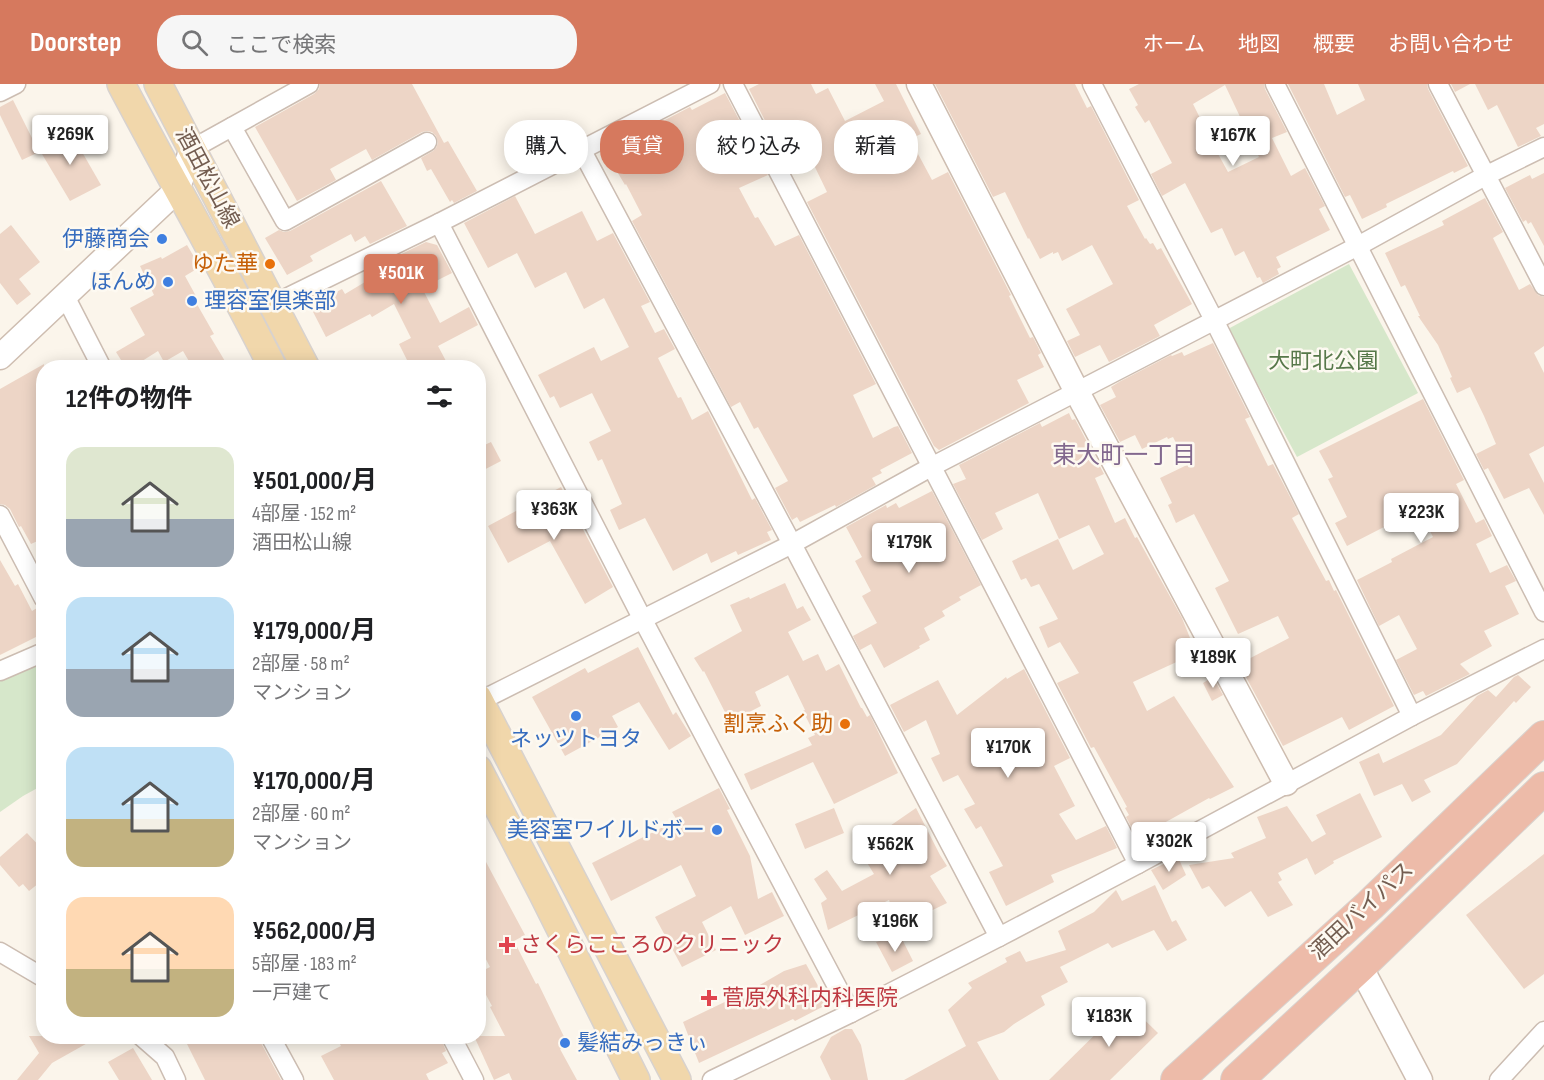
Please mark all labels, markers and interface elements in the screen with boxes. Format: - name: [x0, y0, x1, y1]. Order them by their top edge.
- search box: [157, 15, 577, 69]
- text: Doorstep: [30, 26, 121, 59]
- icon: search: [178, 26, 211, 59]
- text: ここで検索: [226, 32, 336, 59]
- text: ホーム: [1143, 32, 1205, 57]
- text: 地図: [1238, 32, 1280, 57]
- text: 概要: [1313, 32, 1355, 57]
- text: お問い合わせ: [1388, 32, 1514, 57]
- pin: ¥269K: [28, 115, 112, 166]
- pin: ¥167K: [1191, 116, 1275, 167]
- chip: 購入: [504, 120, 588, 174]
- chip: 賃貸: [600, 120, 684, 174]
- chip: 絞り込み: [696, 120, 822, 174]
- chip: 新着: [834, 120, 918, 174]
- text: ¥269K: [46, 122, 94, 146]
- street label: 酒田松山線: [169, 123, 245, 233]
- text: ¥167K: [1210, 123, 1256, 147]
- place label: 伊藤商会: [62, 226, 150, 253]
- marker: 伊藤商会: [155, 232, 169, 246]
- place label: ゆた華: [192, 251, 258, 278]
- pin: ¥501K: [359, 254, 443, 305]
- marker: ゆた華: [263, 257, 277, 271]
- text: ¥501K: [378, 261, 424, 285]
- place label: ほんめ: [90, 269, 156, 296]
- marker: ほんめ: [161, 275, 175, 289]
- place label: 理容室倶楽部: [204, 288, 336, 315]
- marker: 理容室倶楽部: [185, 294, 199, 308]
- park label: 大町北公園: [1268, 348, 1378, 375]
- icon: filters: [423, 380, 456, 413]
- text: 12件の物件: [66, 384, 192, 415]
- district label: 東大町一丁目: [1052, 441, 1196, 470]
- text: ¥501,000/月: [252, 466, 377, 497]
- icon: home: [114, 471, 186, 543]
- pin: ¥363K: [512, 490, 596, 541]
- pin: ¥223K: [1379, 493, 1463, 544]
- text: ¥363K: [530, 497, 578, 521]
- text: ¥223K: [1398, 500, 1444, 524]
- text: 4部屋 · 152 m²: [252, 502, 356, 526]
- pin: ¥179K: [867, 523, 951, 574]
- text: ¥179K: [886, 530, 932, 554]
- text: 酒田松山線: [252, 531, 352, 555]
- text: ¥179,000/月: [252, 616, 376, 647]
- icon: home: [114, 621, 186, 693]
- pin: ¥189K: [1171, 638, 1255, 689]
- text: ¥189K: [1190, 645, 1236, 669]
- text: 2部屋 · 58 m²: [252, 652, 350, 676]
- text: マンション: [252, 681, 352, 705]
- marker: ネッツトヨタ: [569, 709, 583, 723]
- place label: 割烹ふく助: [723, 711, 833, 738]
- marker: 割烹ふく助: [838, 717, 852, 731]
- place label: ネッツトヨタ: [510, 726, 642, 753]
- pin: ¥170K: [966, 728, 1050, 779]
- text: ¥170K: [985, 735, 1031, 759]
- text: ¥170,000/月: [252, 766, 376, 797]
- icon: home: [114, 771, 186, 843]
- text: 2部屋 · 60 m²: [252, 802, 351, 826]
- place label: 美容室ワイルドボー: [507, 817, 705, 844]
- pin: ¥302K: [1127, 822, 1211, 873]
- marker: 美容室ワイルドボー: [710, 823, 724, 837]
- pin: ¥562K: [848, 825, 932, 876]
- text: ¥302K: [1145, 829, 1193, 853]
- text: マンション: [252, 831, 352, 855]
- text: ¥562K: [866, 832, 914, 856]
- street label: 酒田バイパス: [1305, 856, 1419, 966]
- pin: ¥196K: [853, 902, 937, 953]
- text: ¥196K: [872, 909, 918, 933]
- text: ¥562,000/月: [252, 916, 378, 947]
- icon: home: [114, 921, 186, 993]
- place label: さくらこころのクリニック: [520, 932, 784, 959]
- marker: さくらこころのクリニック: [498, 936, 516, 954]
- text: 5部屋 · 183 m²: [252, 952, 357, 976]
- text: 一戸建て: [252, 981, 332, 1005]
- place label: 菅原外科内科医院: [722, 985, 898, 1012]
- marker: 菅原外科内科医院: [700, 989, 718, 1007]
- pin: ¥183K: [1067, 997, 1151, 1048]
- text: ¥183K: [1086, 1004, 1132, 1028]
- place label: 髪結みっきぃ: [577, 1030, 708, 1057]
- marker: 髪結みっきぃ: [558, 1036, 572, 1050]

